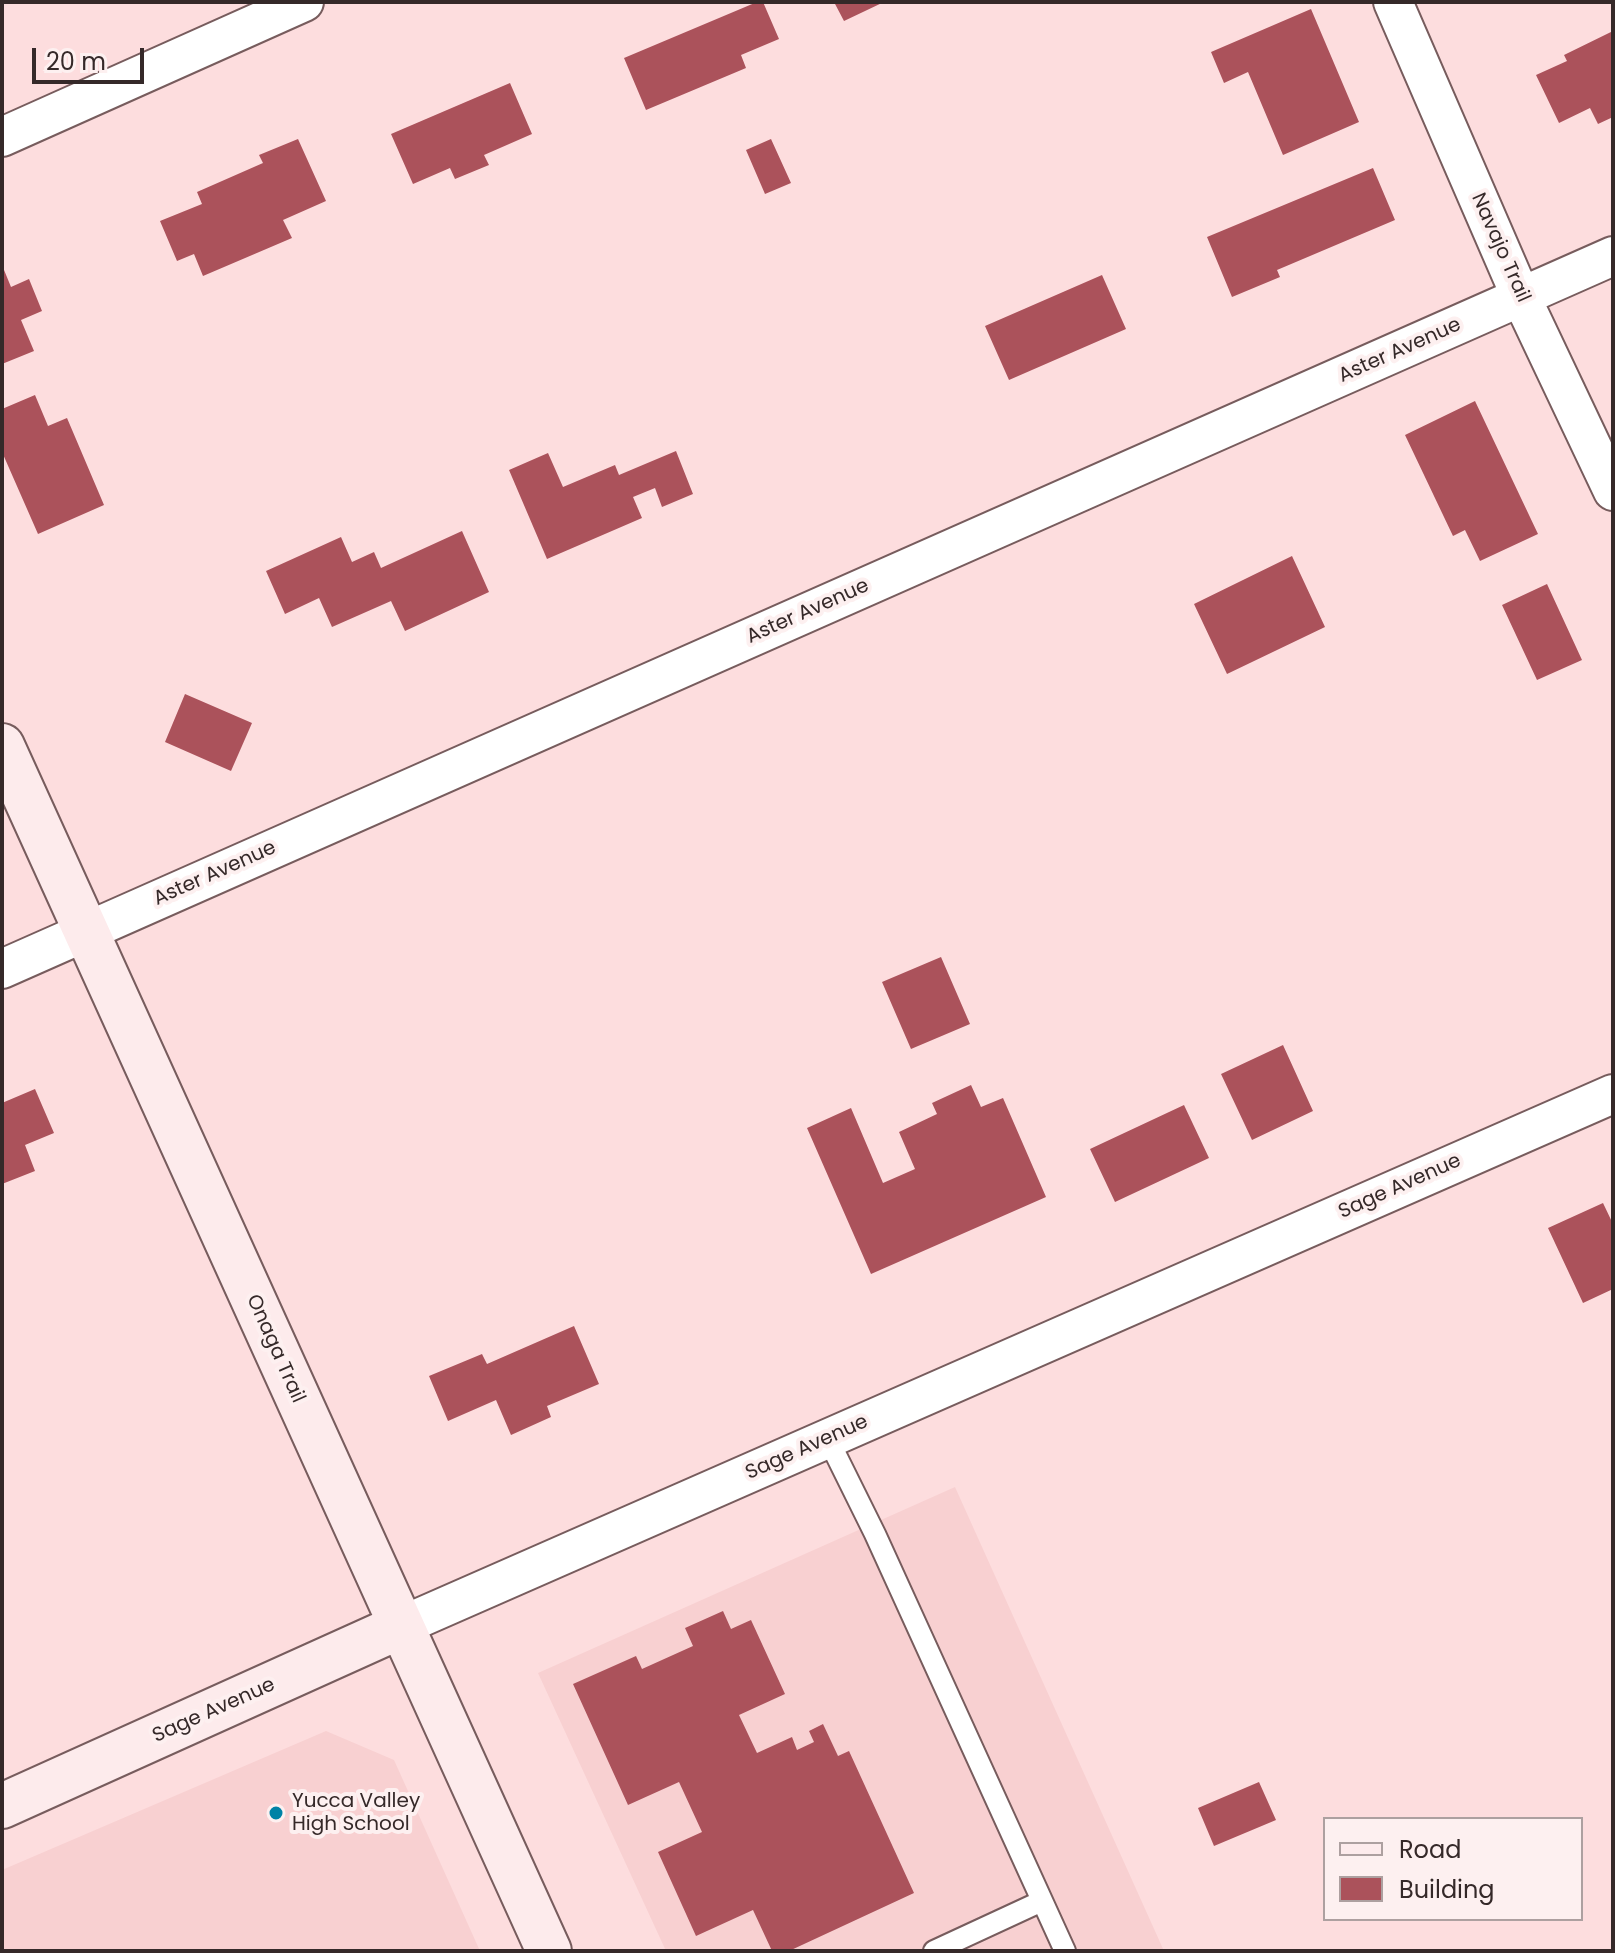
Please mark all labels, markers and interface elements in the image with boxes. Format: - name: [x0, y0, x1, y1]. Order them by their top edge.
- scale bar: [36, 32, 148, 82]
- text: 20 m: [46, 45, 106, 78]
- street label: Navajo Trail: [1465, 190, 1535, 306]
- street label: Aster Avenue: [1335, 313, 1465, 389]
- street label: Aster Avenue: [743, 574, 873, 650]
- street label: Aster Avenue: [150, 836, 280, 912]
- street label: Sage Avenue: [1335, 1149, 1465, 1225]
- street label: Onaga Trail: [240, 1291, 310, 1407]
- street label: Sage Avenue: [742, 1410, 872, 1486]
- street label: Sage Avenue: [149, 1673, 279, 1749]
- place label: Yucca Valley High School: [292, 1790, 420, 1837]
- marker: Yucca Valley High School: [267, 1804, 285, 1822]
- legend: [1323, 1817, 1583, 1921]
- text: Road: [1399, 1833, 1461, 1866]
- text: Building: [1399, 1873, 1495, 1906]

